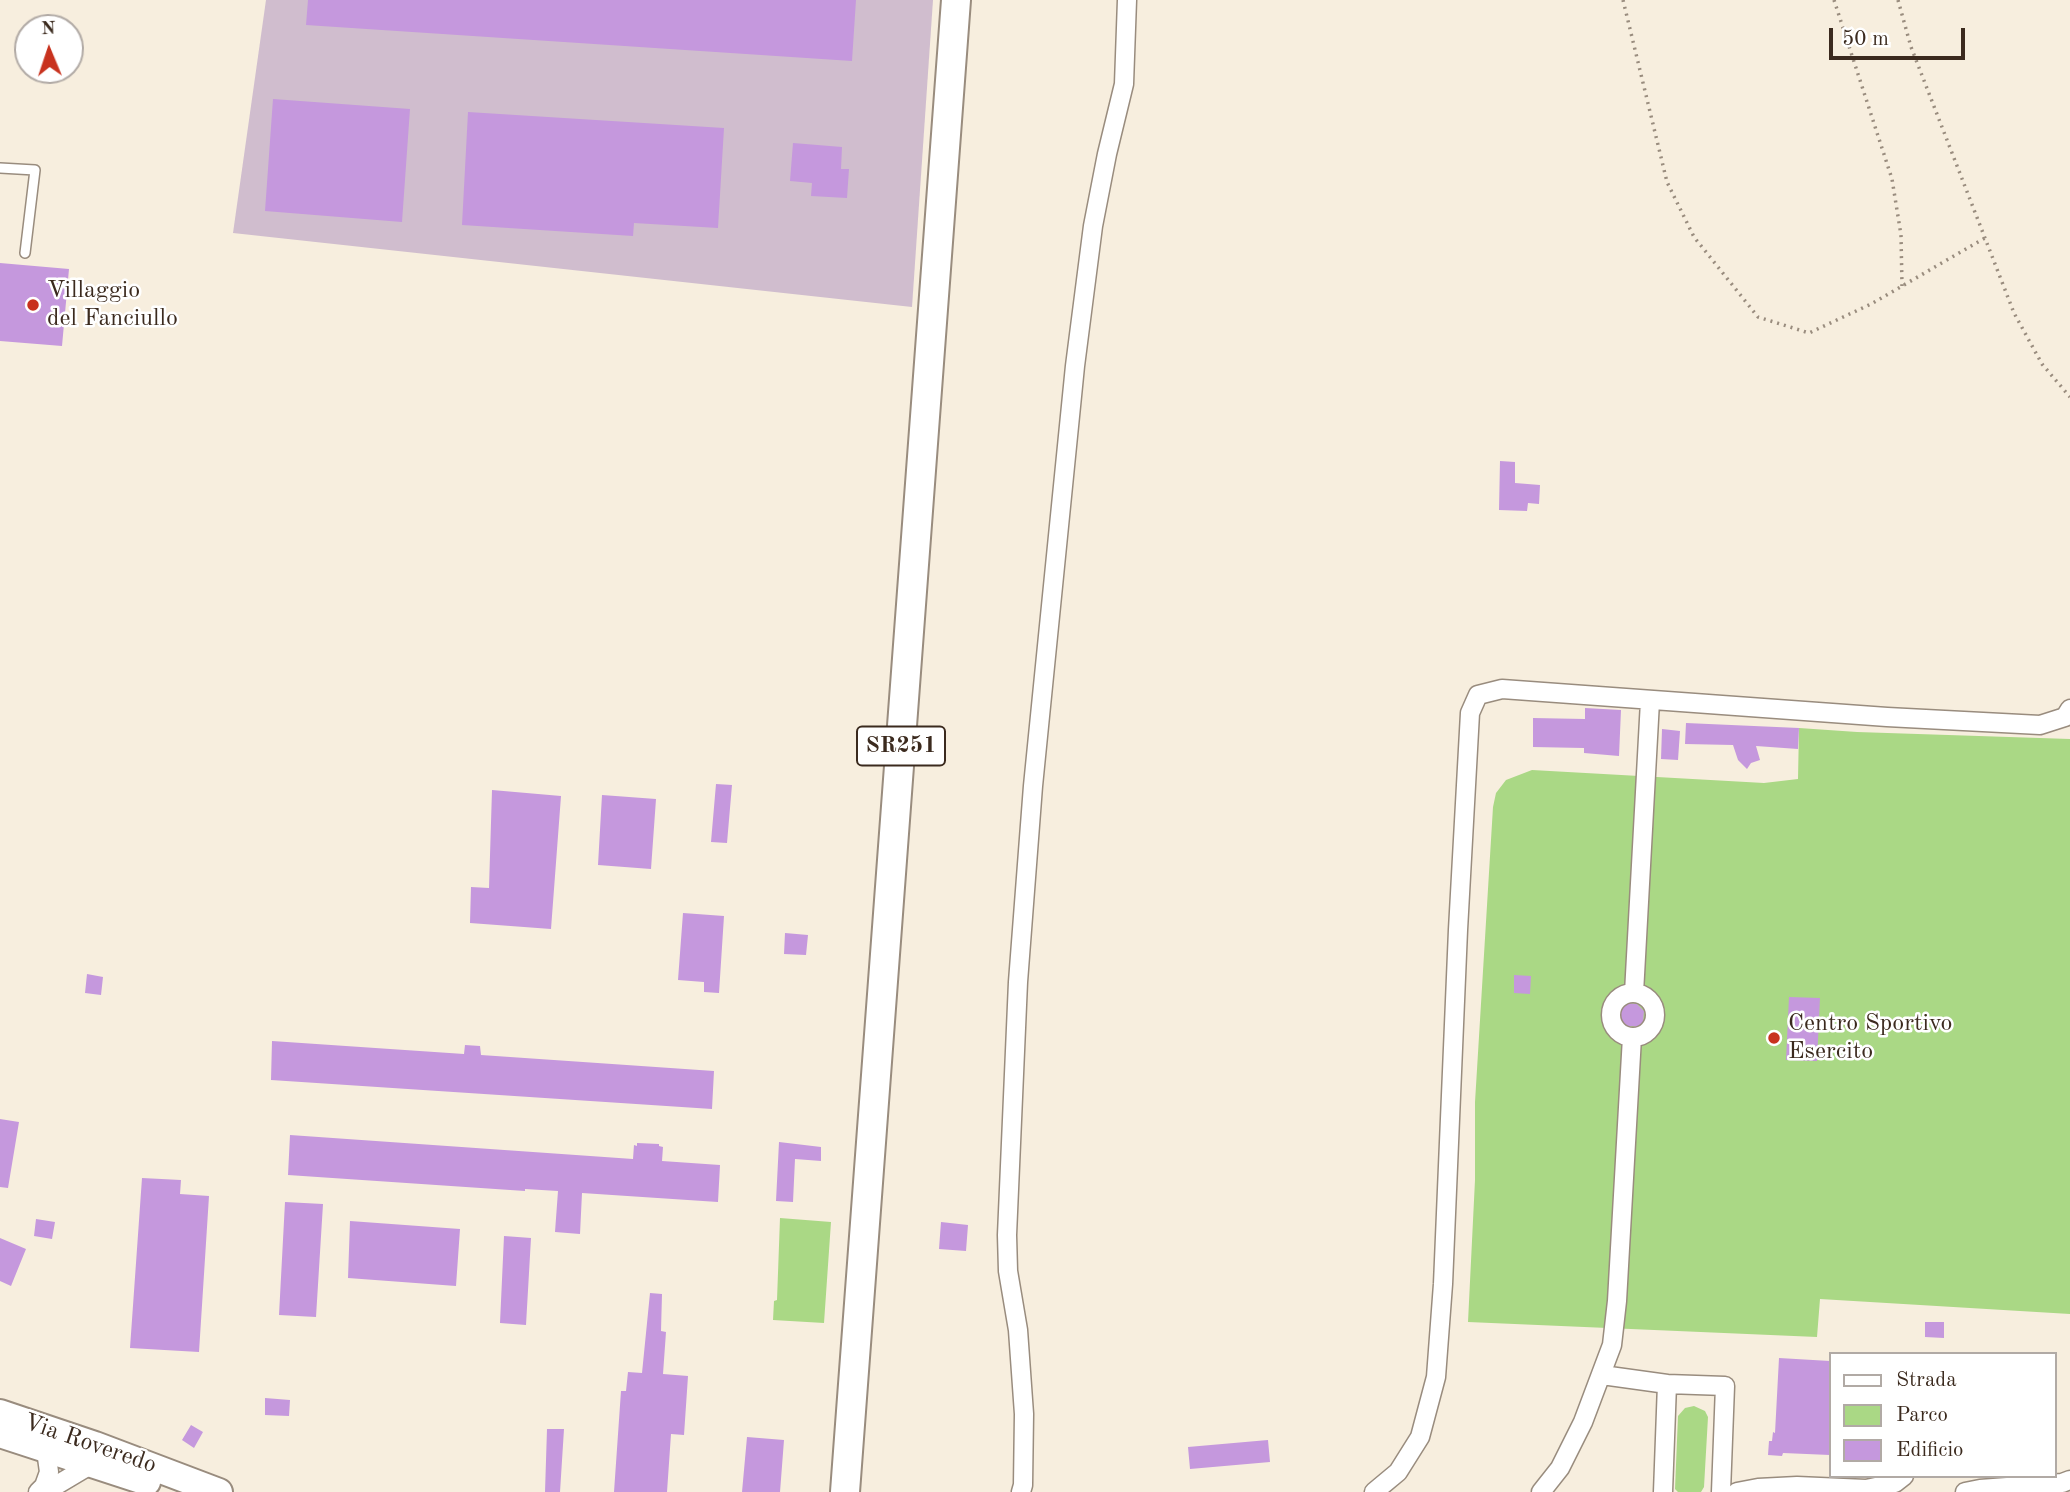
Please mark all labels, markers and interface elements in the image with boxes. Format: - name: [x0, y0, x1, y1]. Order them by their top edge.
- north arrow: [14, 14, 84, 84]
- scale bar: [1832, 14, 1968, 58]
- text: N: [41, 20, 56, 39]
- text: 50 m: [1842, 29, 1889, 50]
- place label: Villaggio del Fanciullo: [47, 277, 178, 333]
- marker: Villaggio del Fanciullo: [25, 297, 41, 313]
- road number: SR251: [857, 726, 945, 766]
- place label: Centro Sportivo Esercito: [1788, 1010, 1952, 1066]
- marker: Centro Sportivo Esercito: [1766, 1030, 1782, 1046]
- legend: [1828, 1352, 2056, 1478]
- text: Strada: [1896, 1370, 1957, 1391]
- text: Parco: [1896, 1405, 1948, 1426]
- street label: Via Roveredo: [20, 1408, 160, 1480]
- text: Edificio: [1896, 1440, 1964, 1461]

